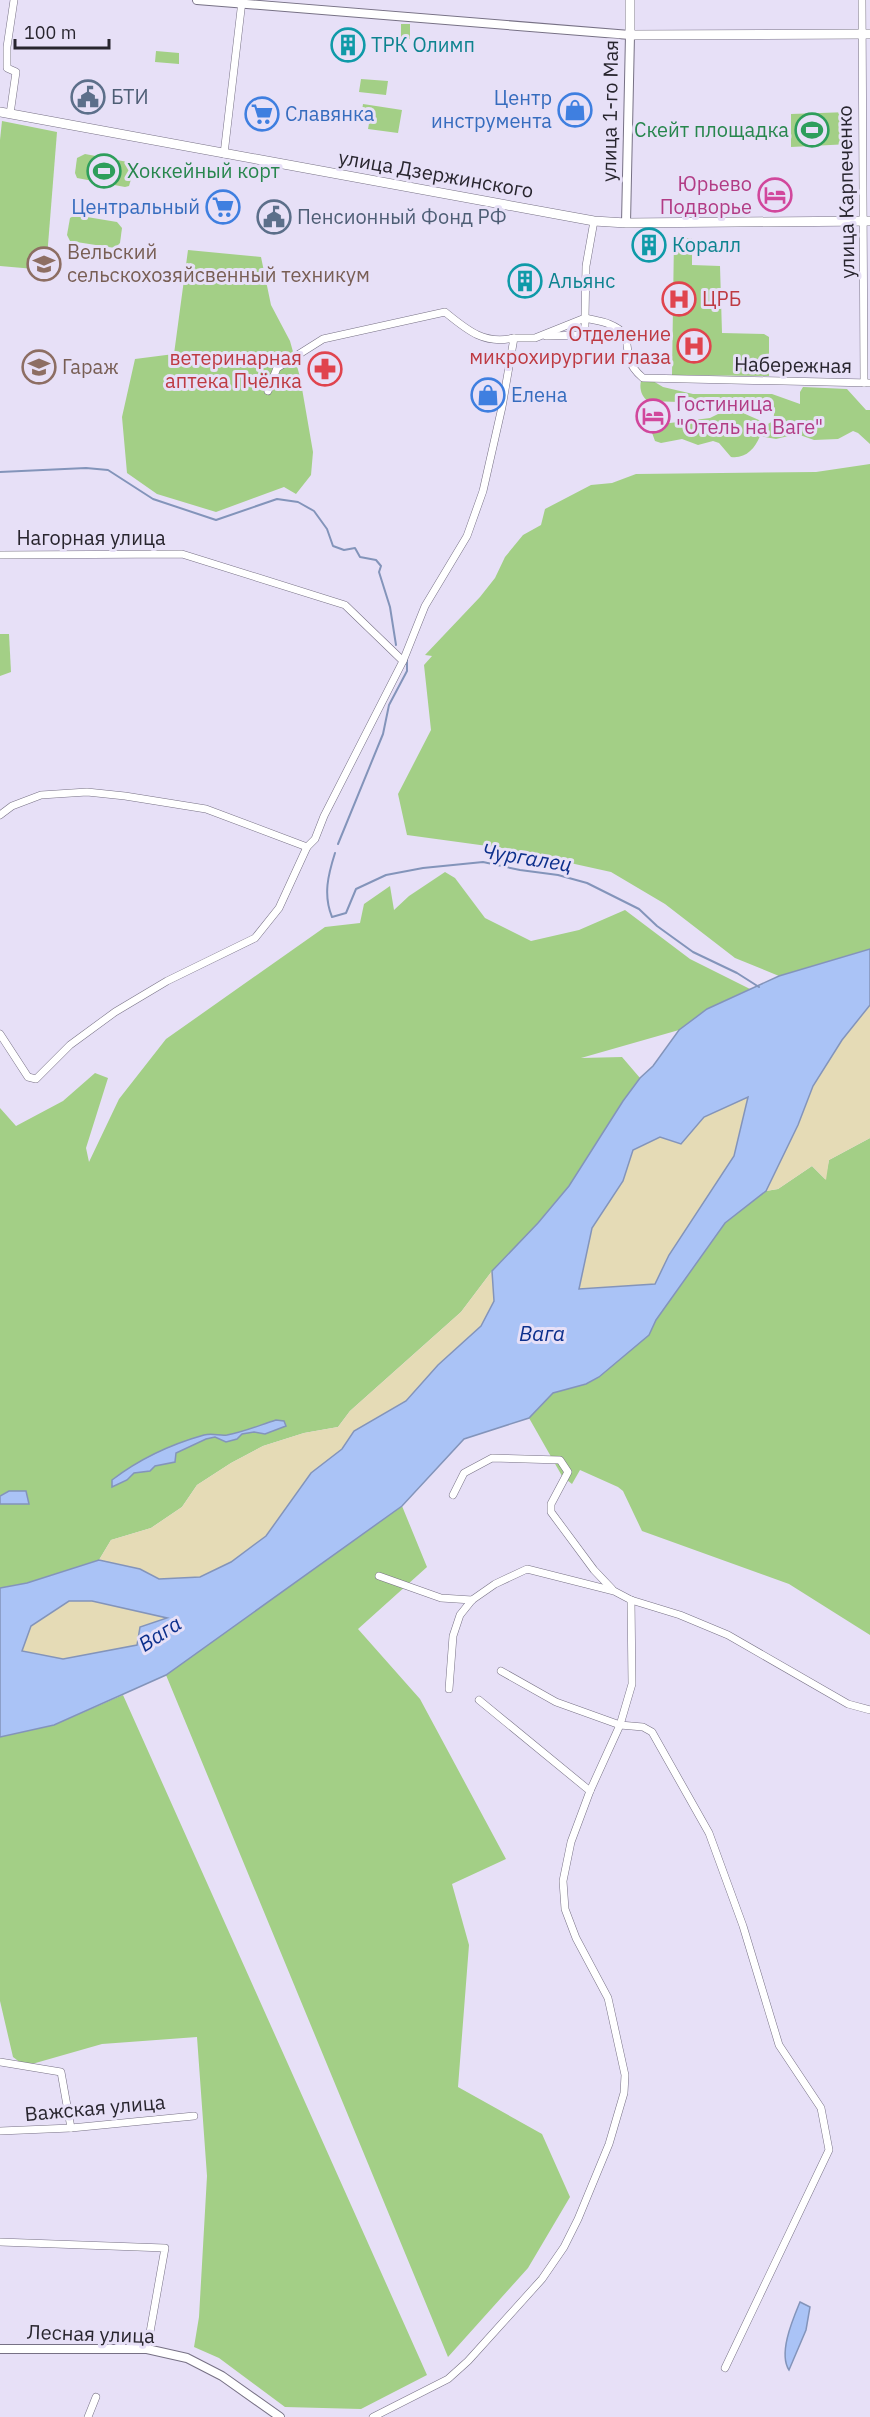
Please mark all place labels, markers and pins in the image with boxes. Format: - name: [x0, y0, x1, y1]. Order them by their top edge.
- building icon: ТРК Олимп: [330, 27, 366, 63]
- place label: ТРК Олимп: [371, 31, 475, 58]
- public building icon: БТИ: [70, 79, 106, 115]
- place label: БТИ: [111, 83, 149, 110]
- place label: Центр инструмента: [431, 84, 552, 134]
- shop icon: Центр инструмента: [557, 92, 593, 128]
- supermarket icon: Славянка: [244, 96, 280, 132]
- place label: Славянка: [285, 100, 375, 127]
- sports icon: Скейт площадка: [794, 112, 830, 148]
- place label: Скейт площадка: [634, 116, 789, 143]
- sports icon: Хоккейный корт: [86, 153, 122, 189]
- place label: Хоккейный корт: [127, 157, 281, 184]
- place label: Юрьево Подворье: [660, 170, 752, 220]
- hotel icon: Юрьево Подворье: [757, 177, 793, 213]
- supermarket icon: Центральный: [205, 189, 241, 225]
- place label: Центральный: [71, 193, 200, 220]
- public building icon: Пенсионный Фонд РФ: [256, 199, 292, 235]
- place label: Пенсионный Фонд РФ: [297, 203, 507, 230]
- building icon: Коралл: [631, 227, 667, 263]
- place label: Коралл: [672, 231, 741, 258]
- place label: Вельский сельскохозяйсвенный техникум: [67, 238, 370, 288]
- school or university icon: Вельский сельскохозяйсвенный техникум: [26, 246, 62, 282]
- building icon: Альянс: [507, 263, 543, 299]
- place label: Альянс: [548, 267, 615, 294]
- hospital icon: ЦРБ: [661, 281, 697, 317]
- place label: ЦРБ: [702, 285, 741, 312]
- place label: Отделение микрохирургии глаза: [469, 320, 671, 370]
- hospital icon: Отделение микрохирургии глаза: [676, 328, 712, 364]
- place label: ветеринарная аптека Пчёлка: [165, 344, 302, 394]
- school or university icon: Гараж: [21, 349, 57, 385]
- pharmacy icon: ветеринарная аптека Пчёлка: [307, 351, 343, 387]
- place label: Гараж: [62, 353, 119, 380]
- shop icon: Елена: [470, 377, 506, 413]
- place label: Елена: [511, 381, 568, 408]
- place label: Гостиница "Отель на Ваге": [676, 390, 823, 440]
- hotel icon: Гостиница "Отель на Ваге": [635, 398, 671, 434]

